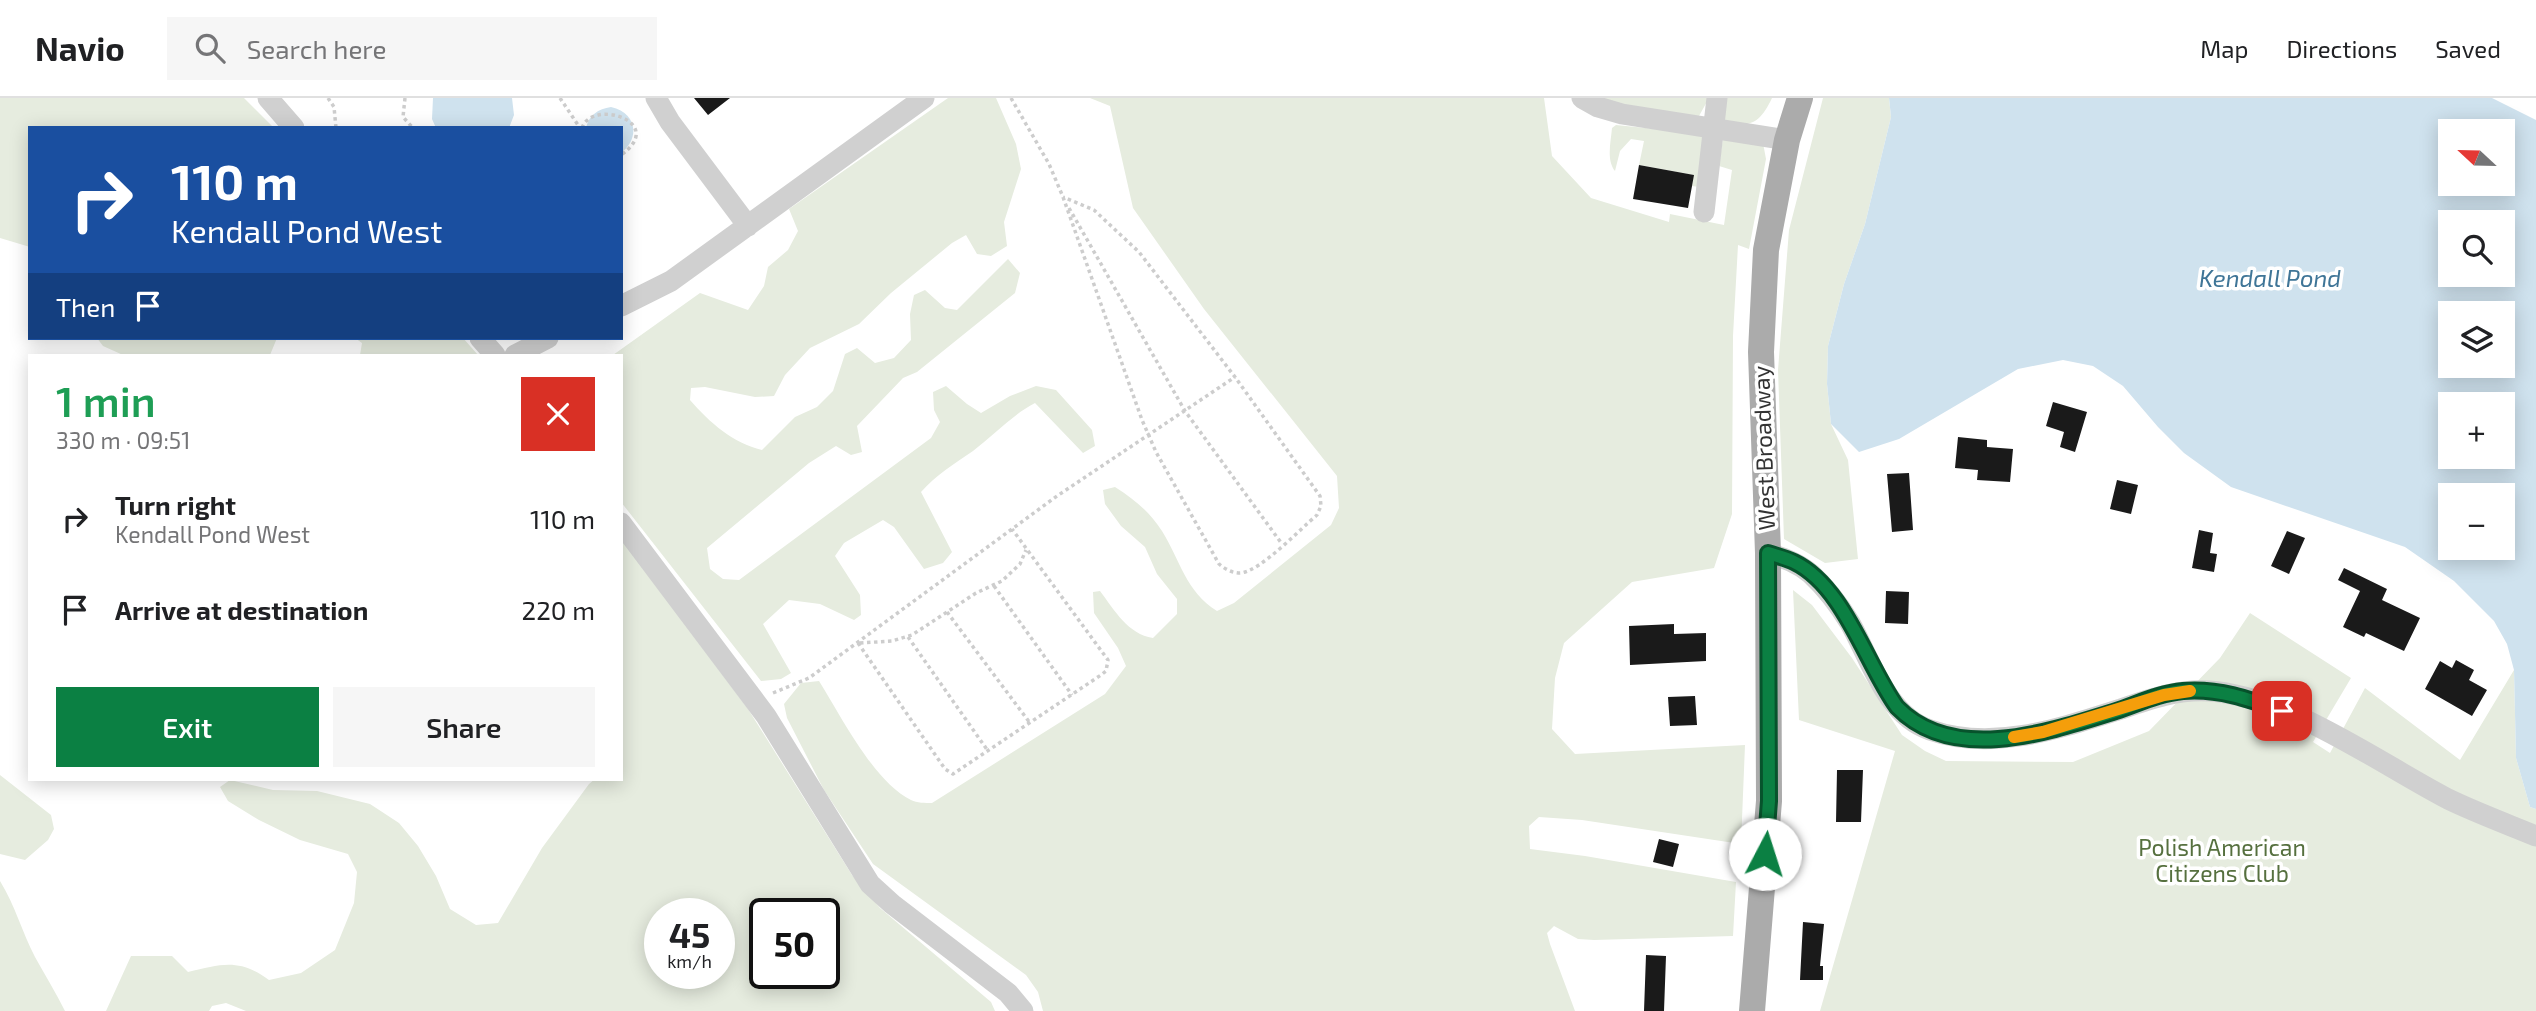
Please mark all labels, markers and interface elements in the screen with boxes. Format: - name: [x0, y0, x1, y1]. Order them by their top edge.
- search box: [167, 17, 657, 80]
- text: Navio: [35, 28, 125, 68]
- icon: search: [191, 29, 229, 67]
- text: Search here: [247, 33, 386, 64]
- text: Map: [2200, 34, 2248, 63]
- text: Directions: [2286, 34, 2397, 63]
- text: Saved: [2435, 34, 2501, 63]
- north arrow: [2438, 119, 2515, 196]
- map controls: [2438, 119, 2515, 560]
- text: 110 m: [171, 151, 298, 210]
- icon: right: [56, 154, 147, 245]
- button: search: [2438, 210, 2515, 287]
- text: Kendall Pond West: [171, 211, 442, 249]
- water label: Kendall Pond: [2199, 263, 2341, 292]
- icon: arrive: [129, 287, 167, 325]
- text: Then: [56, 291, 115, 322]
- button: layers: [2438, 301, 2515, 378]
- street label: West Broadway: [1746, 365, 1780, 531]
- text: 1 min: [56, 375, 156, 425]
- button: close: [521, 377, 595, 451]
- button: +: [2438, 392, 2515, 469]
- text: 330 m · 09:51: [56, 426, 190, 454]
- button: −: [2438, 483, 2515, 560]
- text: Turn right: [115, 489, 236, 520]
- icon: right: [56, 500, 94, 538]
- text: 110 m: [530, 503, 595, 534]
- text: Kendall Pond West: [115, 520, 310, 548]
- icon: arrive: [56, 591, 94, 629]
- text: Arrive at destination: [115, 594, 368, 625]
- text: 220 m: [522, 594, 595, 625]
- pin: [2252, 681, 2312, 741]
- button: Exit: [56, 687, 319, 767]
- button: Share: [333, 687, 595, 767]
- icon: arrive: [2263, 692, 2301, 730]
- position arrow: [1728, 817, 1802, 891]
- park label: Polish American Citizens Club: [2138, 833, 2306, 887]
- speed limit sign: 50: [749, 898, 840, 989]
- text: 45: [669, 913, 710, 955]
- text: km/h: [667, 950, 712, 972]

